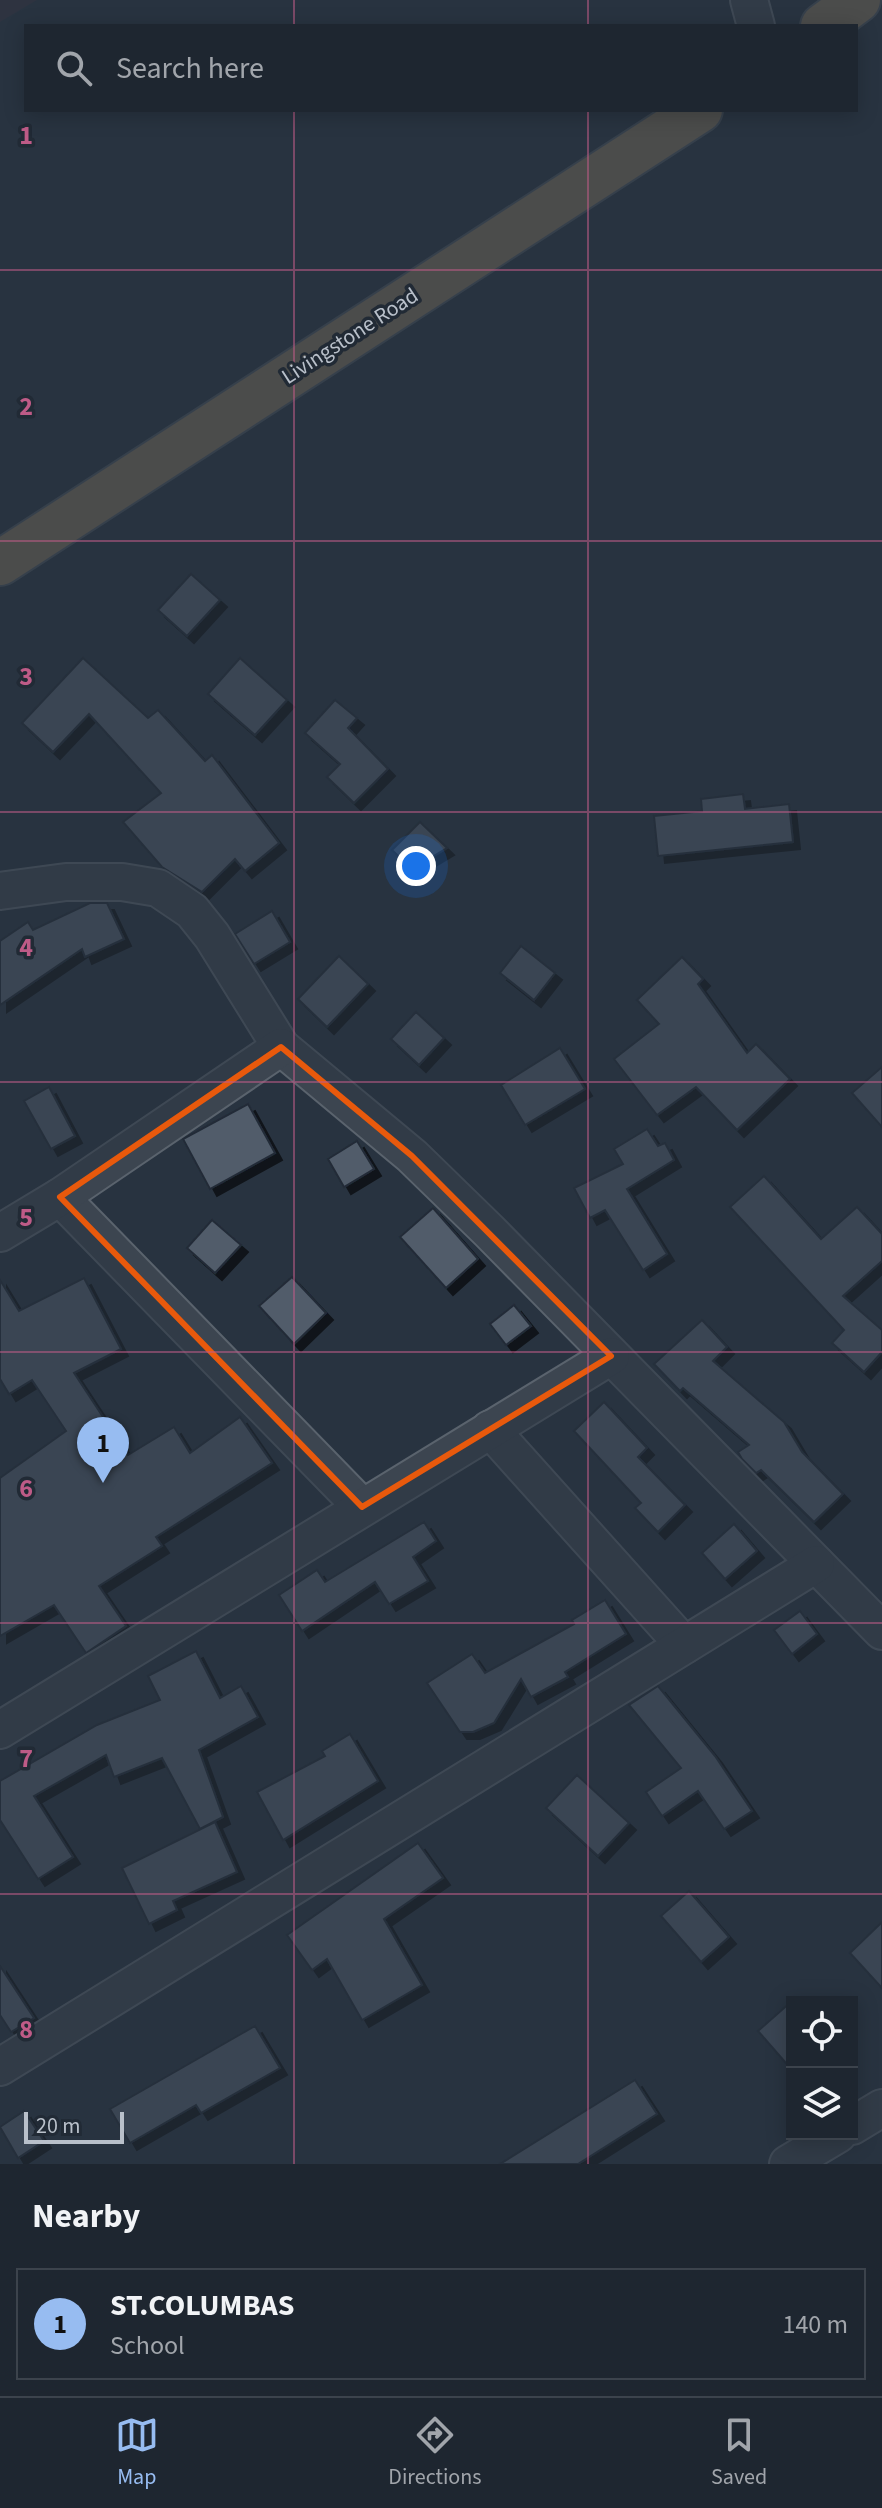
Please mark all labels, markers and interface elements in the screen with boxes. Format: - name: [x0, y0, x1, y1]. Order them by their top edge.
- search box: [24, 24, 858, 112]
- icon: search: [52, 46, 96, 90]
- text: Search here: [116, 47, 264, 90]
- text: 1: [19, 117, 33, 154]
- street label: Livingstone Road: [275, 280, 425, 392]
- text: 2: [19, 388, 33, 425]
- text: 3: [19, 658, 33, 695]
- your location: [396, 846, 436, 886]
- text: 4: [19, 929, 33, 966]
- text: 5: [19, 1199, 33, 1236]
- pin: 1: [77, 1417, 129, 1483]
- text: 6: [19, 1470, 33, 1507]
- text: 7: [19, 1740, 33, 1777]
- map controls: [786, 1996, 858, 2140]
- button: locate: [786, 1996, 858, 2068]
- text: 8: [19, 2011, 33, 2048]
- button: layers: [786, 2068, 858, 2140]
- scale bar: [24, 2108, 124, 2144]
- text: 20 m: [36, 2110, 81, 2142]
- text: Nearby: [32, 2192, 140, 2241]
- text: ST.COLUMBAS: [110, 2284, 294, 2327]
- text: 1: [53, 2306, 67, 2343]
- text: 140 m: [782, 2306, 848, 2343]
- text: School: [110, 2327, 185, 2364]
- tab: Map: [115, 2413, 159, 2493]
- tab: Directions: [388, 2413, 481, 2493]
- tab: Saved: [711, 2413, 767, 2493]

